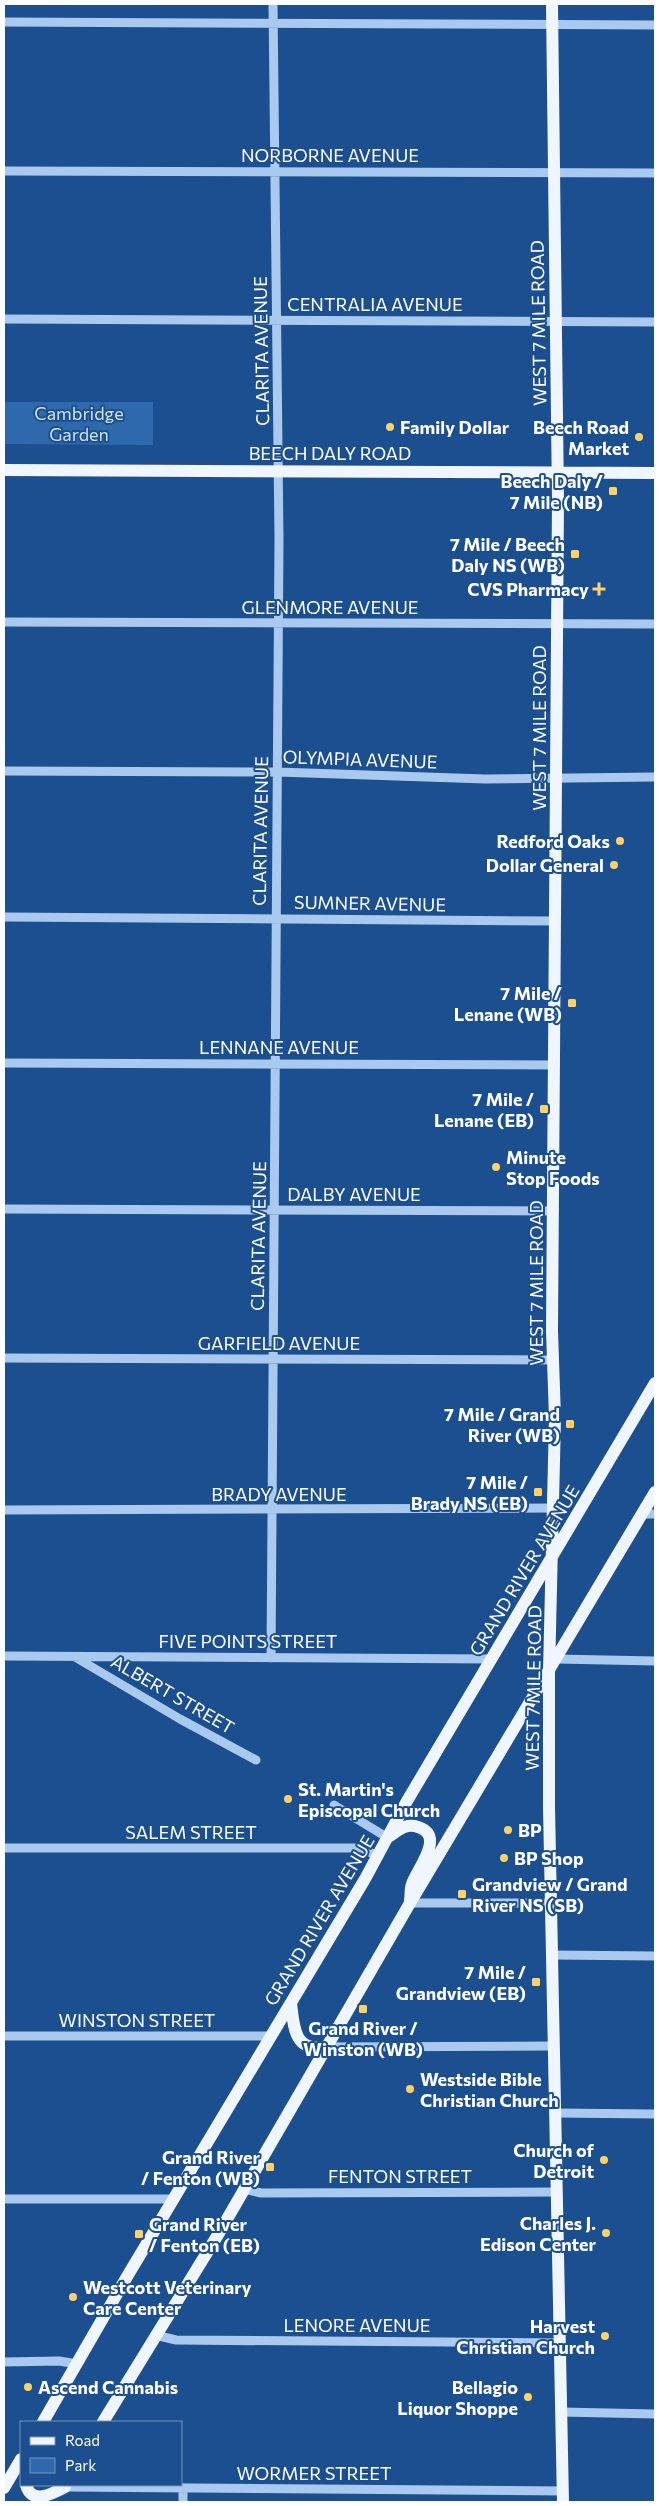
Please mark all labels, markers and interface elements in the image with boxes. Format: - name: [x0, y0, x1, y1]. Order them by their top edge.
- street label: NORBORNE AVENUE: [241, 144, 419, 166]
- street label: WEST 7 MILE ROAD: [526, 240, 550, 406]
- street label: CLARITA AVENUE: [249, 276, 273, 426]
- street label: CENTRALIA AVENUE: [287, 293, 463, 315]
- park label: Cambridge Garden: [34, 402, 124, 445]
- place label: Family Dollar: [400, 416, 510, 438]
- place label: Beech Road Market: [533, 416, 629, 459]
- marker: Family Dollar: [384, 421, 396, 433]
- marker: Beech Road Market: [633, 431, 645, 443]
- street label: BEECH DALY ROAD: [249, 442, 411, 464]
- place label: Beech Daly / 7 Mile (NB): [500, 470, 603, 513]
- marker: Beech Daly / 7 Mile (NB): [607, 485, 619, 497]
- place label: 7 Mile / Beech Daly NS (WB): [450, 533, 565, 576]
- marker: 7 Mile / Beech Daly NS (WB): [569, 548, 581, 560]
- place label: CVS Pharmacy: [467, 578, 589, 600]
- marker: CVS Pharmacy: [593, 583, 605, 595]
- street label: GLENMORE AVENUE: [241, 596, 419, 618]
- street label: WEST 7 MILE ROAD: [528, 645, 550, 811]
- street label: OLYMPIA AVENUE: [282, 745, 438, 773]
- street label: CLARITA AVENUE: [248, 756, 272, 906]
- place label: Redford Oaks: [496, 830, 610, 852]
- marker: Redford Oaks: [614, 835, 626, 847]
- place label: Dollar General: [486, 854, 604, 876]
- marker: Dollar General: [608, 859, 620, 871]
- street label: SUMNER AVENUE: [294, 891, 446, 915]
- place label: 7 Mile / Lenane (WB): [454, 982, 562, 1025]
- marker: 7 Mile / Lenane (WB): [566, 997, 578, 1009]
- street label: LENNANE AVENUE: [199, 1036, 359, 1058]
- place label: 7 Mile / Lenane (EB): [434, 1088, 534, 1131]
- marker: 7 Mile / Lenane (EB): [538, 1103, 550, 1115]
- place label: Minute Stop Foods: [506, 1146, 600, 1189]
- street label: CLARITA AVENUE: [246, 1161, 270, 1311]
- marker: Minute Stop Foods: [490, 1161, 502, 1173]
- street label: DALBY AVENUE: [287, 1183, 421, 1205]
- street label: WEST 7 MILE ROAD: [525, 1200, 547, 1366]
- street label: GARFIELD AVENUE: [198, 1332, 360, 1354]
- place label: 7 Mile / Grand River (WB): [444, 1403, 560, 1446]
- marker: 7 Mile / Grand River (WB): [564, 1418, 576, 1430]
- place label: 7 Mile / Brady NS (EB): [411, 1471, 528, 1514]
- street label: GRAND RIVER AVENUE: [464, 1481, 584, 1659]
- street label: BRADY AVENUE: [211, 1483, 347, 1505]
- marker: 7 Mile / Brady NS (EB): [532, 1486, 544, 1498]
- street label: WEST 7 MILE ROAD: [521, 1605, 545, 1771]
- street label: FIVE POINTS STREET: [159, 1630, 337, 1652]
- street label: ALBERT STREET: [108, 1650, 238, 1738]
- place label: St. Martin's Episcopal Church: [298, 1778, 440, 1821]
- marker: St. Martin's Episcopal Church: [282, 1793, 294, 1805]
- place label: BP: [518, 1819, 542, 1841]
- street label: SALEM STREET: [125, 1821, 257, 1843]
- marker: BP: [502, 1824, 514, 1836]
- street label: GRAND RIVER AVENUE: [259, 1831, 379, 2009]
- place label: BP Shop: [514, 1847, 584, 1869]
- marker: BP Shop: [498, 1852, 510, 1864]
- place label: Grandview / Grand River NS (SB): [472, 1873, 628, 1916]
- marker: Grandview / Grand River NS (SB): [456, 1888, 468, 1900]
- place label: 7 Mile / Grandview (EB): [396, 1961, 526, 2004]
- marker: 7 Mile / Grandview (EB): [530, 1976, 542, 1988]
- marker: Grand River / Winston (WB): [357, 2003, 369, 2015]
- street label: WINSTON STREET: [59, 2009, 215, 2031]
- place label: Grand River / Winston (WB): [303, 2017, 423, 2060]
- place label: Westside Bible Christian Church: [420, 2068, 559, 2111]
- marker: Westside Bible Christian Church: [404, 2083, 416, 2095]
- place label: Church of Detroit: [513, 2139, 595, 2182]
- place label: Grand River / Fenton (WB): [141, 2146, 261, 2189]
- marker: Church of Detroit: [598, 2154, 610, 2166]
- marker: Grand River / Fenton (WB): [264, 2161, 276, 2173]
- street label: FENTON STREET: [328, 2165, 472, 2187]
- place label: Charles J. Edison Center: [480, 2212, 597, 2255]
- place label: Grand River / Fenton (EB): [149, 2213, 260, 2256]
- marker: Charles J. Edison Center: [600, 2227, 612, 2239]
- marker: Grand River / Fenton (EB): [133, 2228, 145, 2240]
- place label: Westcott Veterinary Care Center: [83, 2276, 252, 2319]
- marker: Westcott Veterinary Care Center: [67, 2291, 79, 2303]
- street label: LENORE AVENUE: [283, 2314, 431, 2336]
- place label: Harvest Christian Church: [456, 2315, 595, 2358]
- marker: Harvest Christian Church: [599, 2330, 611, 2342]
- place label: Ascend Cannabis: [38, 2376, 178, 2398]
- place label: Bellagio Liquor Shoppe: [397, 2376, 518, 2419]
- marker: Ascend Cannabis: [22, 2381, 34, 2393]
- marker: Bellagio Liquor Shoppe: [522, 2391, 534, 2403]
- legend: [20, 2421, 182, 2486]
- text: Road: [65, 2431, 100, 2449]
- text: Park: [65, 2456, 96, 2474]
- street label: WORMER STREET: [237, 2462, 392, 2484]

